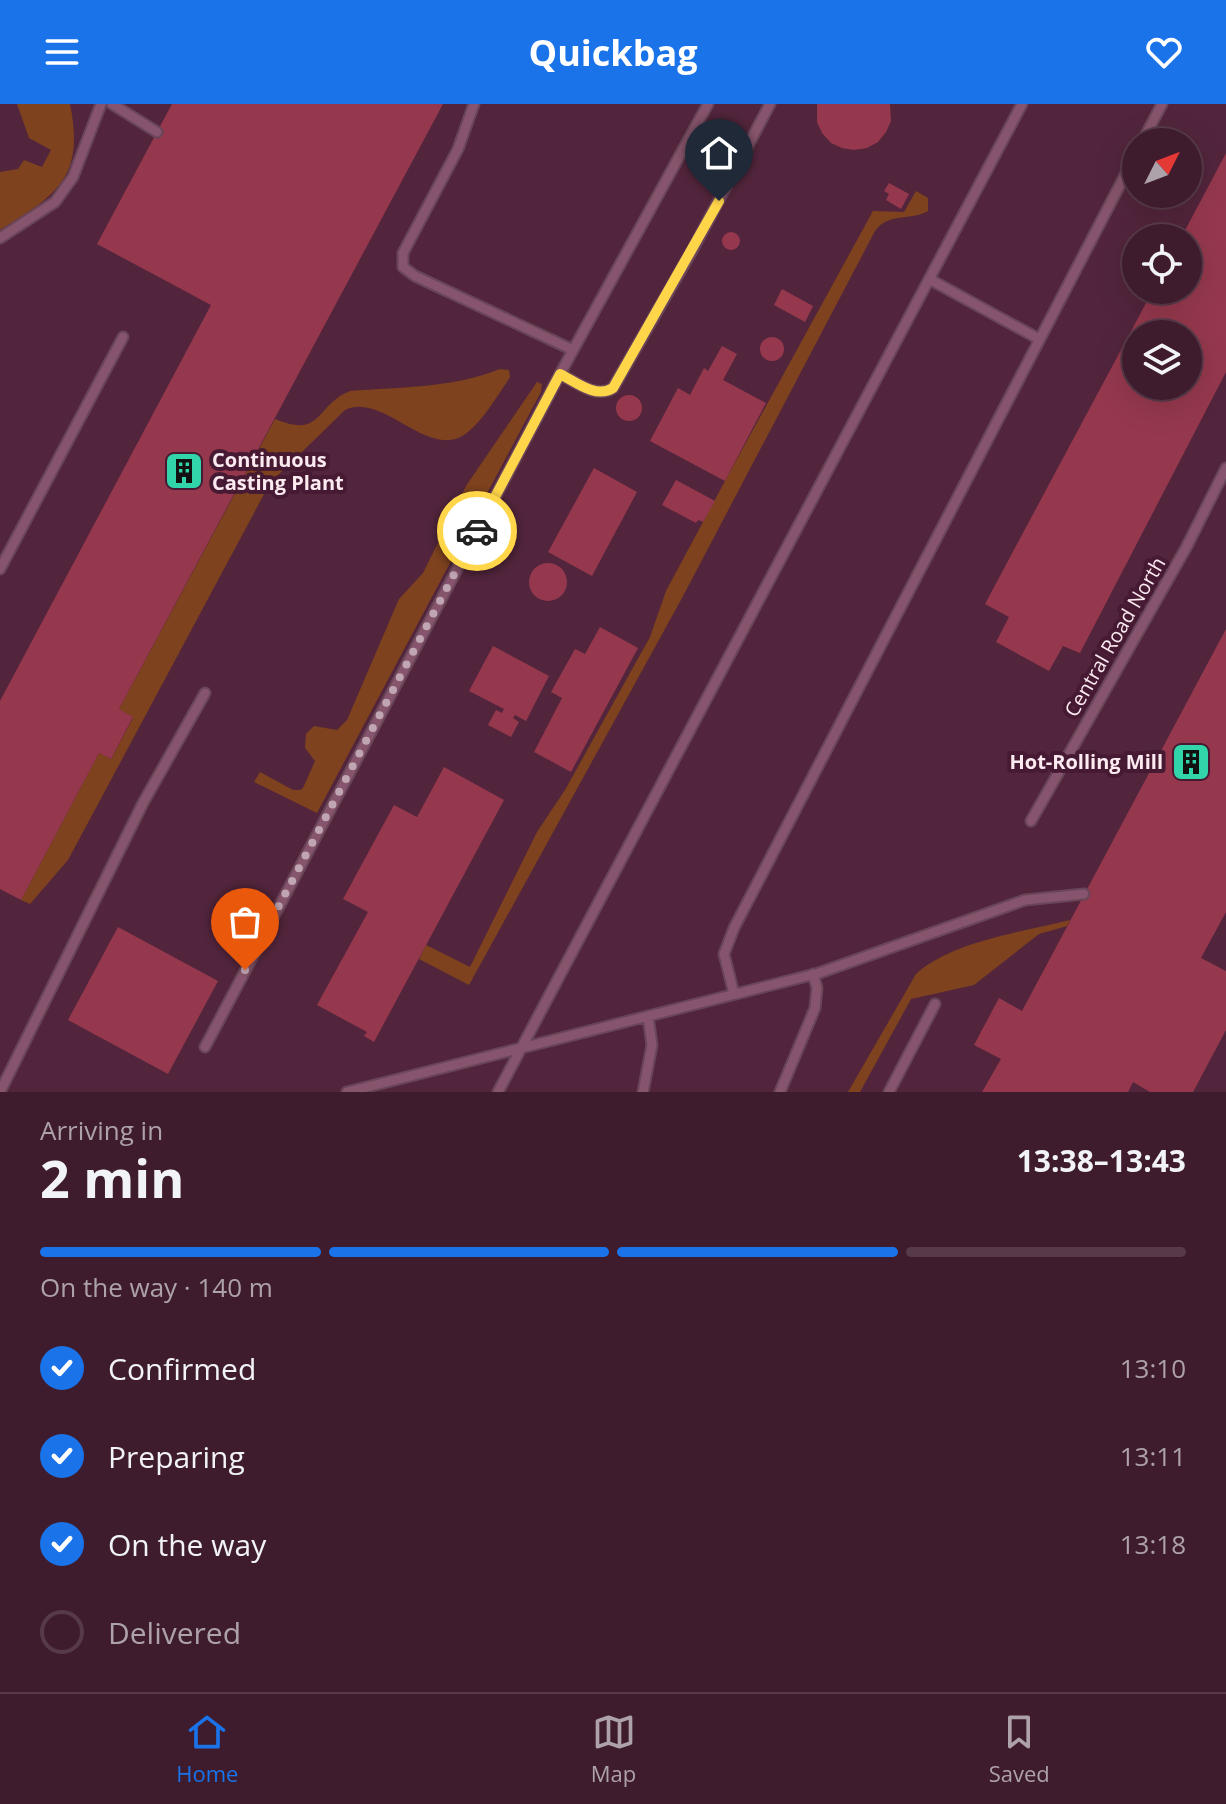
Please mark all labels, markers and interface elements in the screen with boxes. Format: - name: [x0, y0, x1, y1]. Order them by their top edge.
- text: Quickbag: [529, 28, 698, 77]
- icon: menu: [40, 30, 84, 74]
- icon: heart: [1142, 30, 1186, 74]
- pin: [685, 119, 753, 201]
- north arrow: [1122, 128, 1202, 208]
- map controls: [1122, 128, 1202, 400]
- icon: home: [697, 131, 741, 175]
- button: locate: [1122, 224, 1202, 304]
- button: layers: [1122, 320, 1202, 400]
- place label: Continuous Casting Plant: [212, 446, 344, 496]
- building icon: Continuous Casting Plant: [163, 450, 205, 492]
- courier: [437, 491, 517, 571]
- icon: car: [455, 509, 499, 553]
- street label: Central Road North: [1058, 552, 1171, 722]
- building icon: Hot-Rolling Mill: [1170, 741, 1212, 783]
- place label: Hot-Rolling Mill: [1009, 748, 1163, 775]
- pin: [211, 888, 279, 970]
- icon: bag: [223, 900, 267, 944]
- text: Arriving in: [40, 1112, 163, 1148]
- text: 13:38–13:43: [1017, 1140, 1186, 1181]
- text: 2 min: [40, 1142, 184, 1213]
- text: On the way · 140 m: [40, 1269, 273, 1305]
- icon: check: [40, 1346, 84, 1390]
- text: Confirmed: [108, 1348, 256, 1389]
- text: 13:10: [1120, 1350, 1186, 1386]
- icon: check: [40, 1434, 84, 1478]
- text: Preparing: [108, 1436, 245, 1477]
- text: 13:11: [1120, 1438, 1186, 1474]
- icon: check: [40, 1522, 84, 1566]
- text: On the way: [108, 1524, 266, 1565]
- text: 13:18: [1120, 1526, 1186, 1562]
- text: Delivered: [108, 1612, 241, 1653]
- tab: Home: [176, 1710, 238, 1788]
- tab: Map: [591, 1710, 636, 1788]
- tab: Saved: [989, 1710, 1050, 1788]

